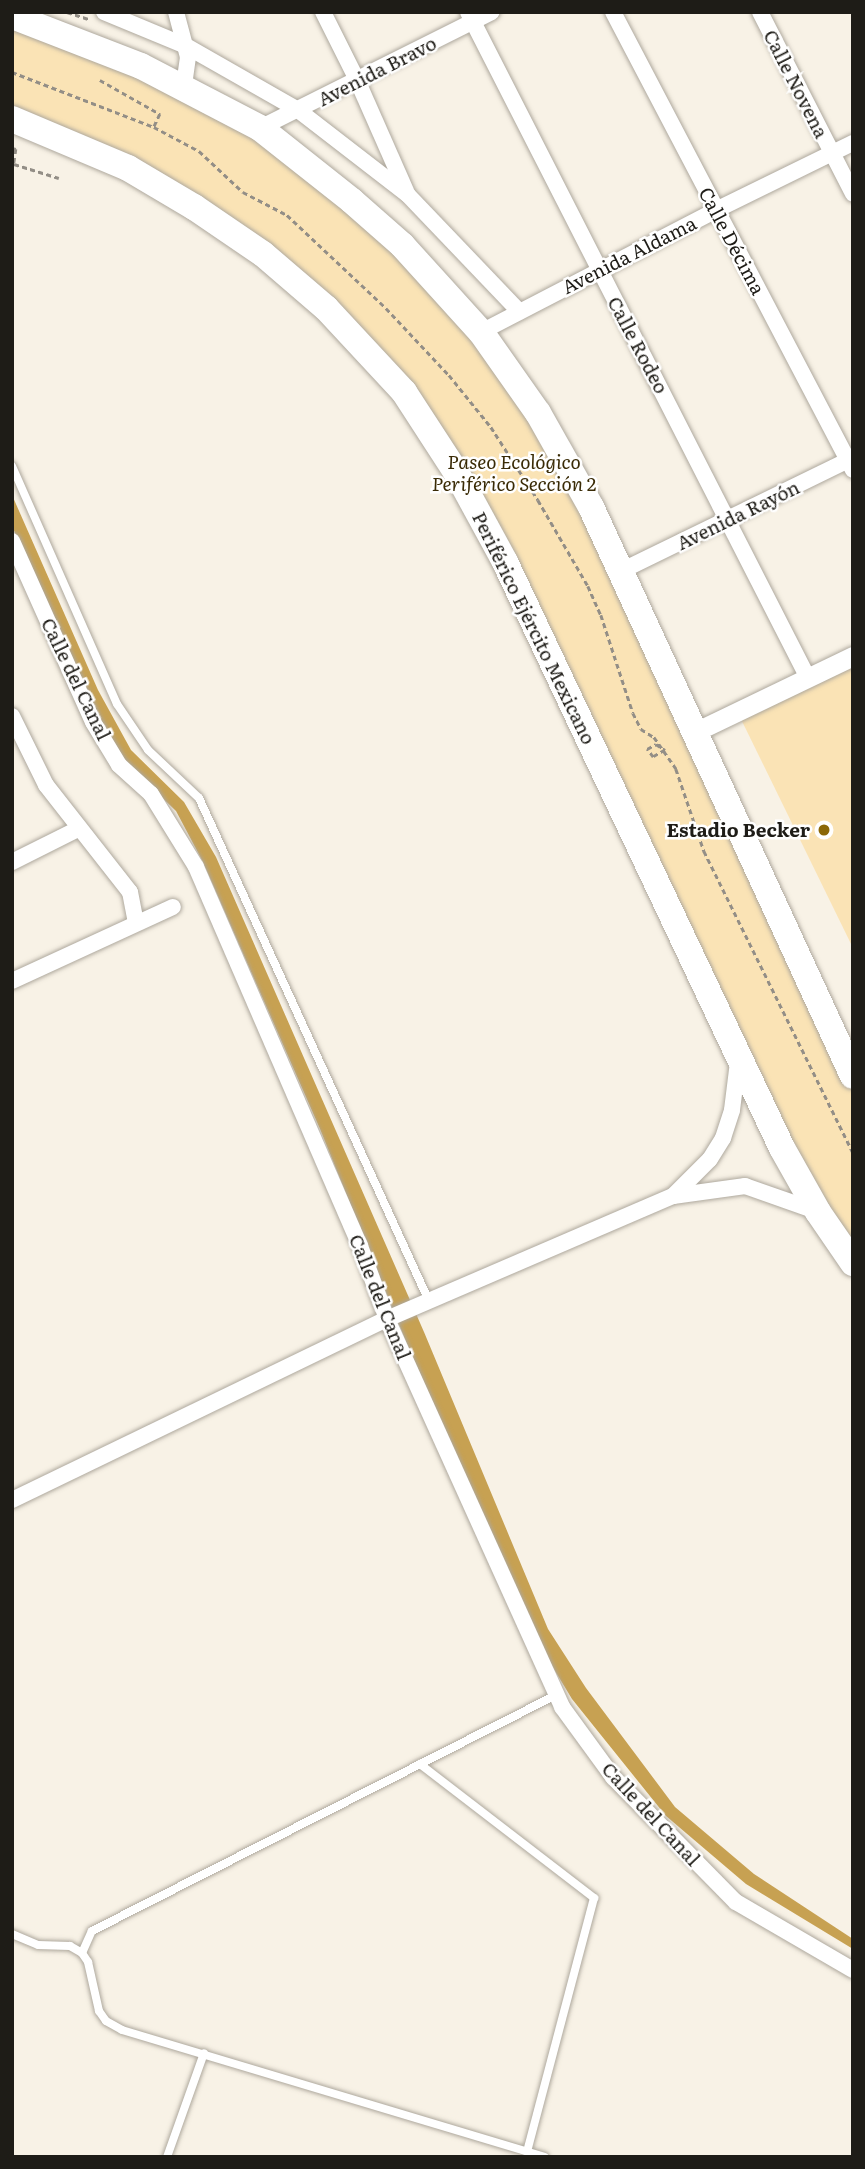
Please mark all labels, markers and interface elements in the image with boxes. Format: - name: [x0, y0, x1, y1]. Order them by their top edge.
- street label: Calle Novena: [759, 26, 833, 142]
- street label: Avenida Bravo: [314, 31, 440, 111]
- street label: Calle Décima: [694, 183, 770, 299]
- street label: Avenida Aldama: [558, 211, 700, 299]
- street label: Calle Rodeo: [603, 293, 673, 397]
- park label: Paseo Ecológico Periférico Sección 2: [432, 451, 596, 495]
- street label: Avenida Rayón: [673, 475, 803, 555]
- street label: Periférico Ejército Mexicano: [468, 508, 600, 748]
- street label: Calle del Canal: [37, 614, 115, 744]
- place label: Estadio Becker: [666, 819, 810, 841]
- marker: Estadio Becker: [816, 822, 832, 838]
- street label: Calle del Canal: [345, 1231, 415, 1363]
- street label: Calle del Canal: [597, 1758, 705, 1870]

